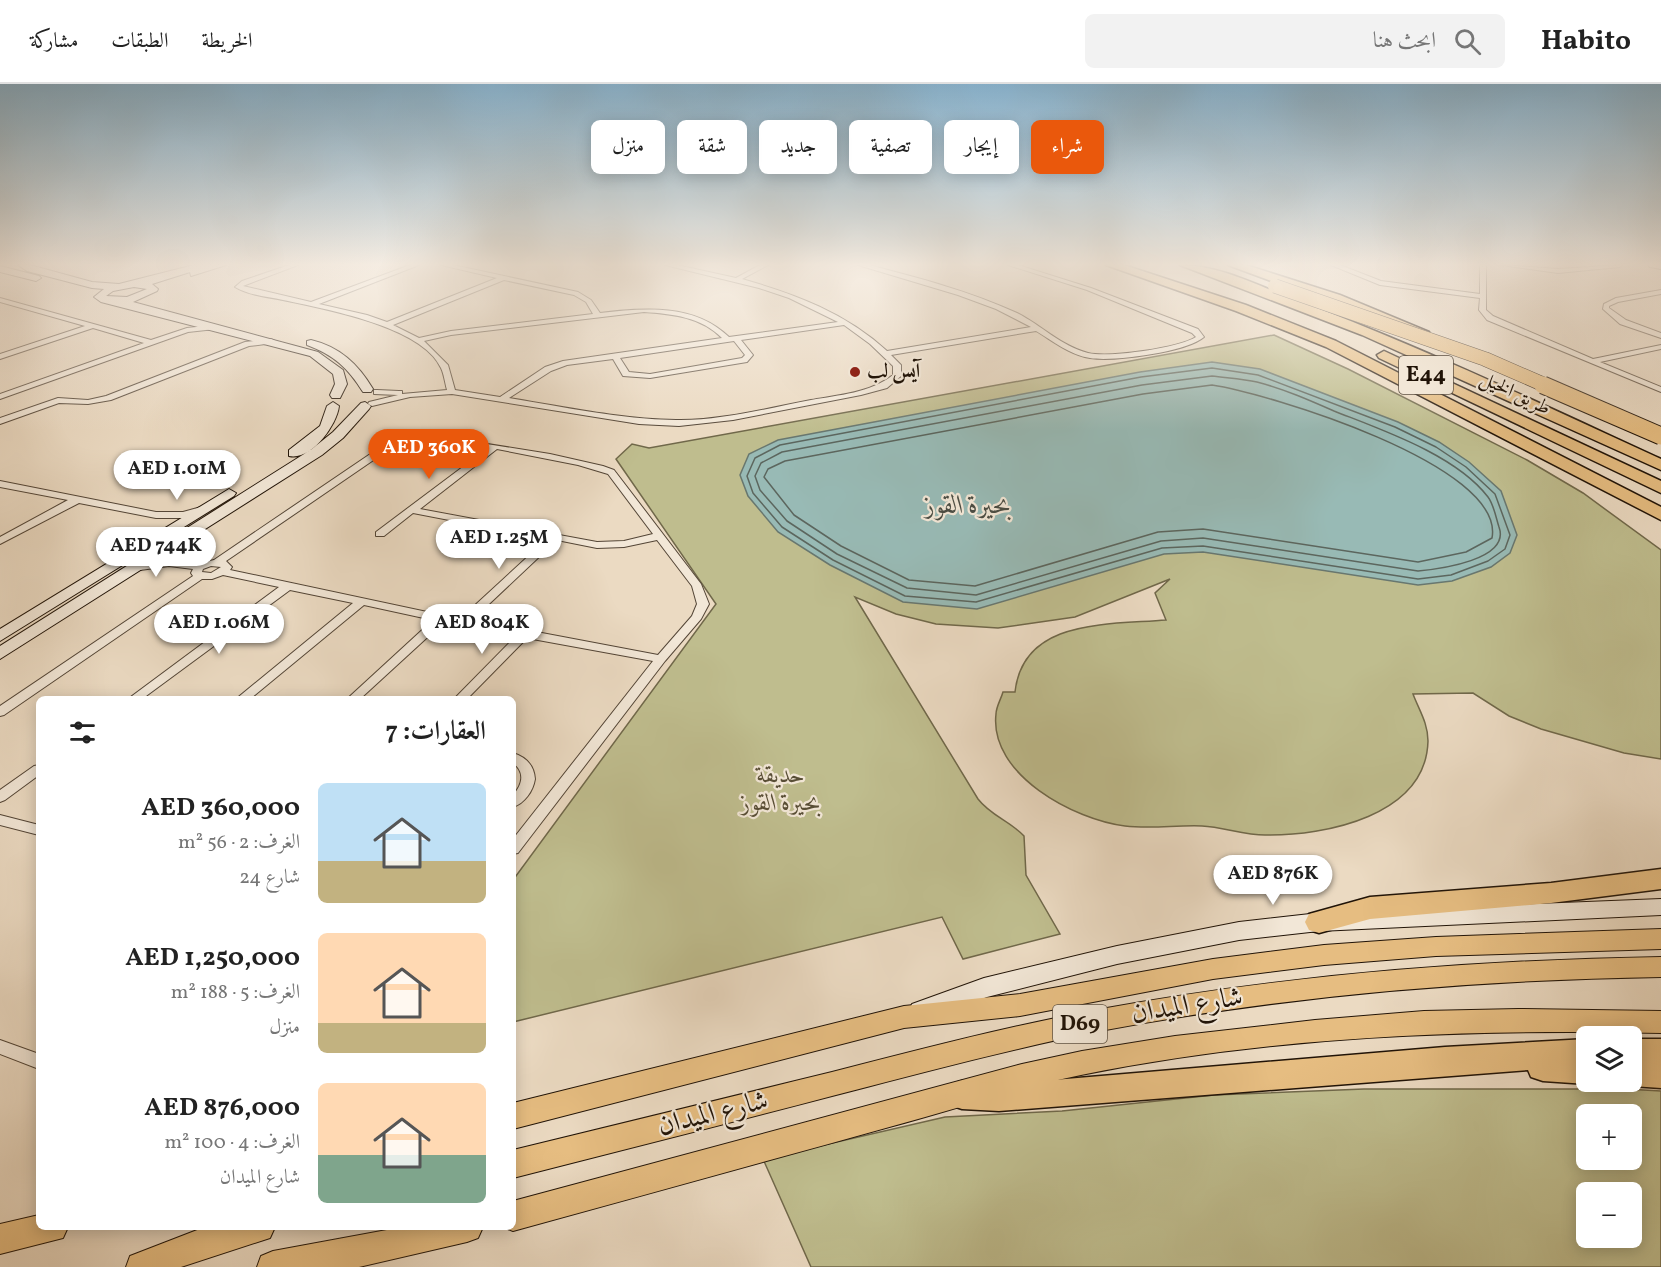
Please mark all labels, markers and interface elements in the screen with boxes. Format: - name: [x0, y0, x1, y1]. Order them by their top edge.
- search box: [1085, 14, 1505, 68]
- text: Habito: [1541, 22, 1631, 61]
- icon: search: [1451, 25, 1484, 58]
- text: ابحث هنا: [1373, 26, 1436, 57]
- text: مشاركة: [30, 27, 78, 56]
- text: الطبقات: [111, 27, 168, 56]
- text: الخريطة: [201, 27, 253, 56]
- chip: منزل: [591, 120, 665, 174]
- chip: شقة: [677, 120, 747, 174]
- chip: جديد: [759, 120, 837, 174]
- chip: تصفية: [849, 120, 932, 174]
- chip: إيجار: [944, 120, 1019, 174]
- chip: شراء: [1031, 120, 1104, 174]
- road number: E44: [1399, 356, 1453, 394]
- place label: آيس لب: [867, 358, 923, 386]
- marker: آيس لب: [848, 365, 862, 379]
- street label: طريق الخيل: [1475, 365, 1555, 423]
- pin: AED 360K: [367, 429, 491, 480]
- text: AED 360K: [382, 434, 476, 462]
- pin: AED 1.01M: [108, 450, 246, 501]
- text: AED 1.01M: [128, 455, 226, 483]
- water label: بحيرة القوز: [923, 488, 1012, 524]
- pin: AED 1.25M: [430, 519, 568, 570]
- text: AED 1.25M: [450, 524, 548, 552]
- pin: AED 744K: [94, 527, 218, 578]
- text: AED 744K: [110, 532, 202, 560]
- pin: AED 1.06M: [150, 604, 288, 655]
- pin: AED 804K: [420, 604, 544, 655]
- text: AED 1.06M: [168, 609, 270, 637]
- text: AED 804K: [435, 609, 529, 637]
- text: العقارات: 7: [385, 714, 486, 750]
- icon: filters: [66, 716, 99, 749]
- park label: حديقة بحيرة القوز: [739, 759, 821, 821]
- text: AED 360,000: [141, 790, 300, 826]
- icon: home: [366, 807, 438, 879]
- text: الغرف: 2 · 56 m²: [178, 829, 300, 857]
- pin: AED 876K: [1211, 855, 1335, 906]
- text: AED 876K: [1227, 860, 1319, 888]
- text: شارع 24: [239, 864, 300, 892]
- text: AED 1,250,000: [125, 940, 300, 976]
- icon: home: [366, 957, 438, 1029]
- street label: شارع الميدان: [1128, 978, 1246, 1036]
- text: الغرف: 5 · 188 m²: [171, 979, 300, 1007]
- road number: D69: [1053, 1005, 1107, 1043]
- text: منزل: [269, 1014, 300, 1042]
- map controls: [1576, 1026, 1642, 1248]
- button: layers: [1576, 1026, 1642, 1092]
- street label: شارع الميدان: [654, 1081, 773, 1148]
- text: AED 876,000: [144, 1090, 300, 1126]
- button: +: [1576, 1104, 1642, 1170]
- icon: home: [366, 1107, 438, 1179]
- text: الغرف: 4 · 100 m²: [164, 1129, 300, 1157]
- text: شارع الميدان: [220, 1164, 300, 1192]
- button: −: [1576, 1182, 1642, 1248]

